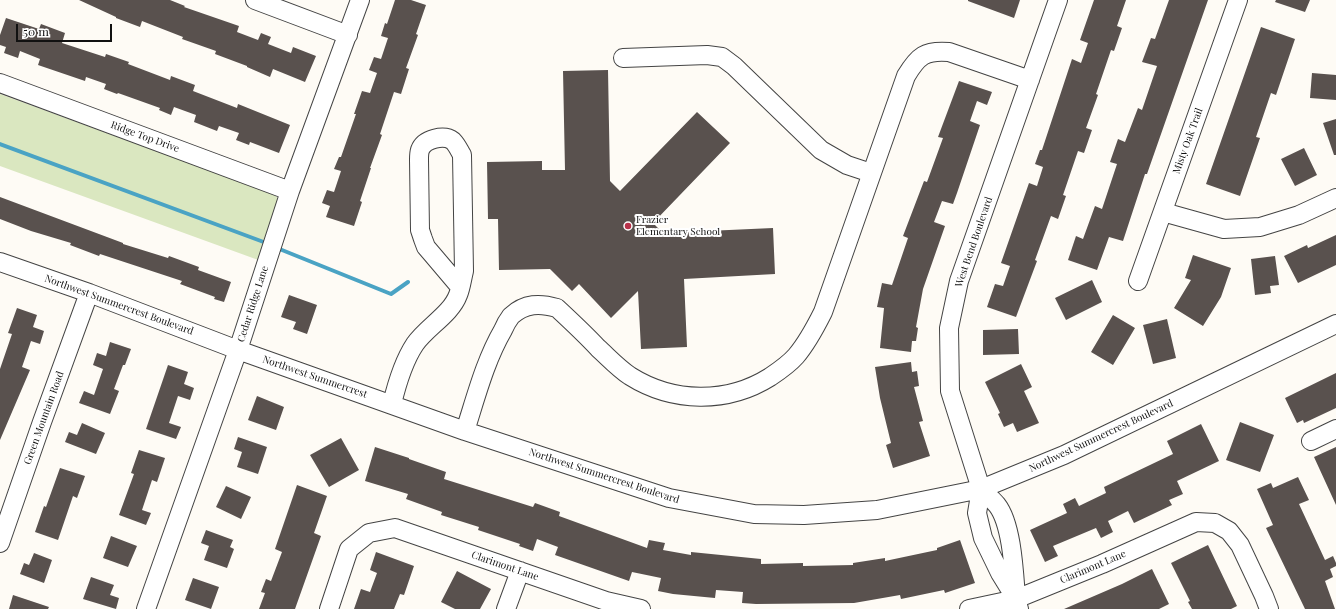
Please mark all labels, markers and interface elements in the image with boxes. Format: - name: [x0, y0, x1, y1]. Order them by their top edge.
- scale bar: [18, 16, 114, 42]
- text: 50 m: [23, 23, 49, 39]
- street label: Misty Oak Trail: [1171, 107, 1205, 175]
- street label: Ridge Top Drive: [109, 119, 181, 155]
- street label: West Bend Boulevard: [953, 195, 995, 289]
- place label: Frazier Elementary School: [636, 214, 720, 238]
- marker: Frazier Elementary School: [623, 221, 633, 231]
- street label: Cedar Ridge Lane: [235, 264, 271, 344]
- street label: Northwest Summercrest Boulevard: [43, 272, 195, 338]
- street label: Northwest Summercrest: [261, 353, 369, 401]
- street label: Green Mountain Road: [22, 370, 66, 466]
- street label: Northwest Summercrest Boulevard: [1027, 397, 1175, 475]
- street label: Northwest Summercrest Boulevard: [527, 446, 681, 506]
- street label: Clarimont Lane: [1058, 548, 1128, 586]
- street label: Clarimont Lane: [470, 549, 540, 583]

